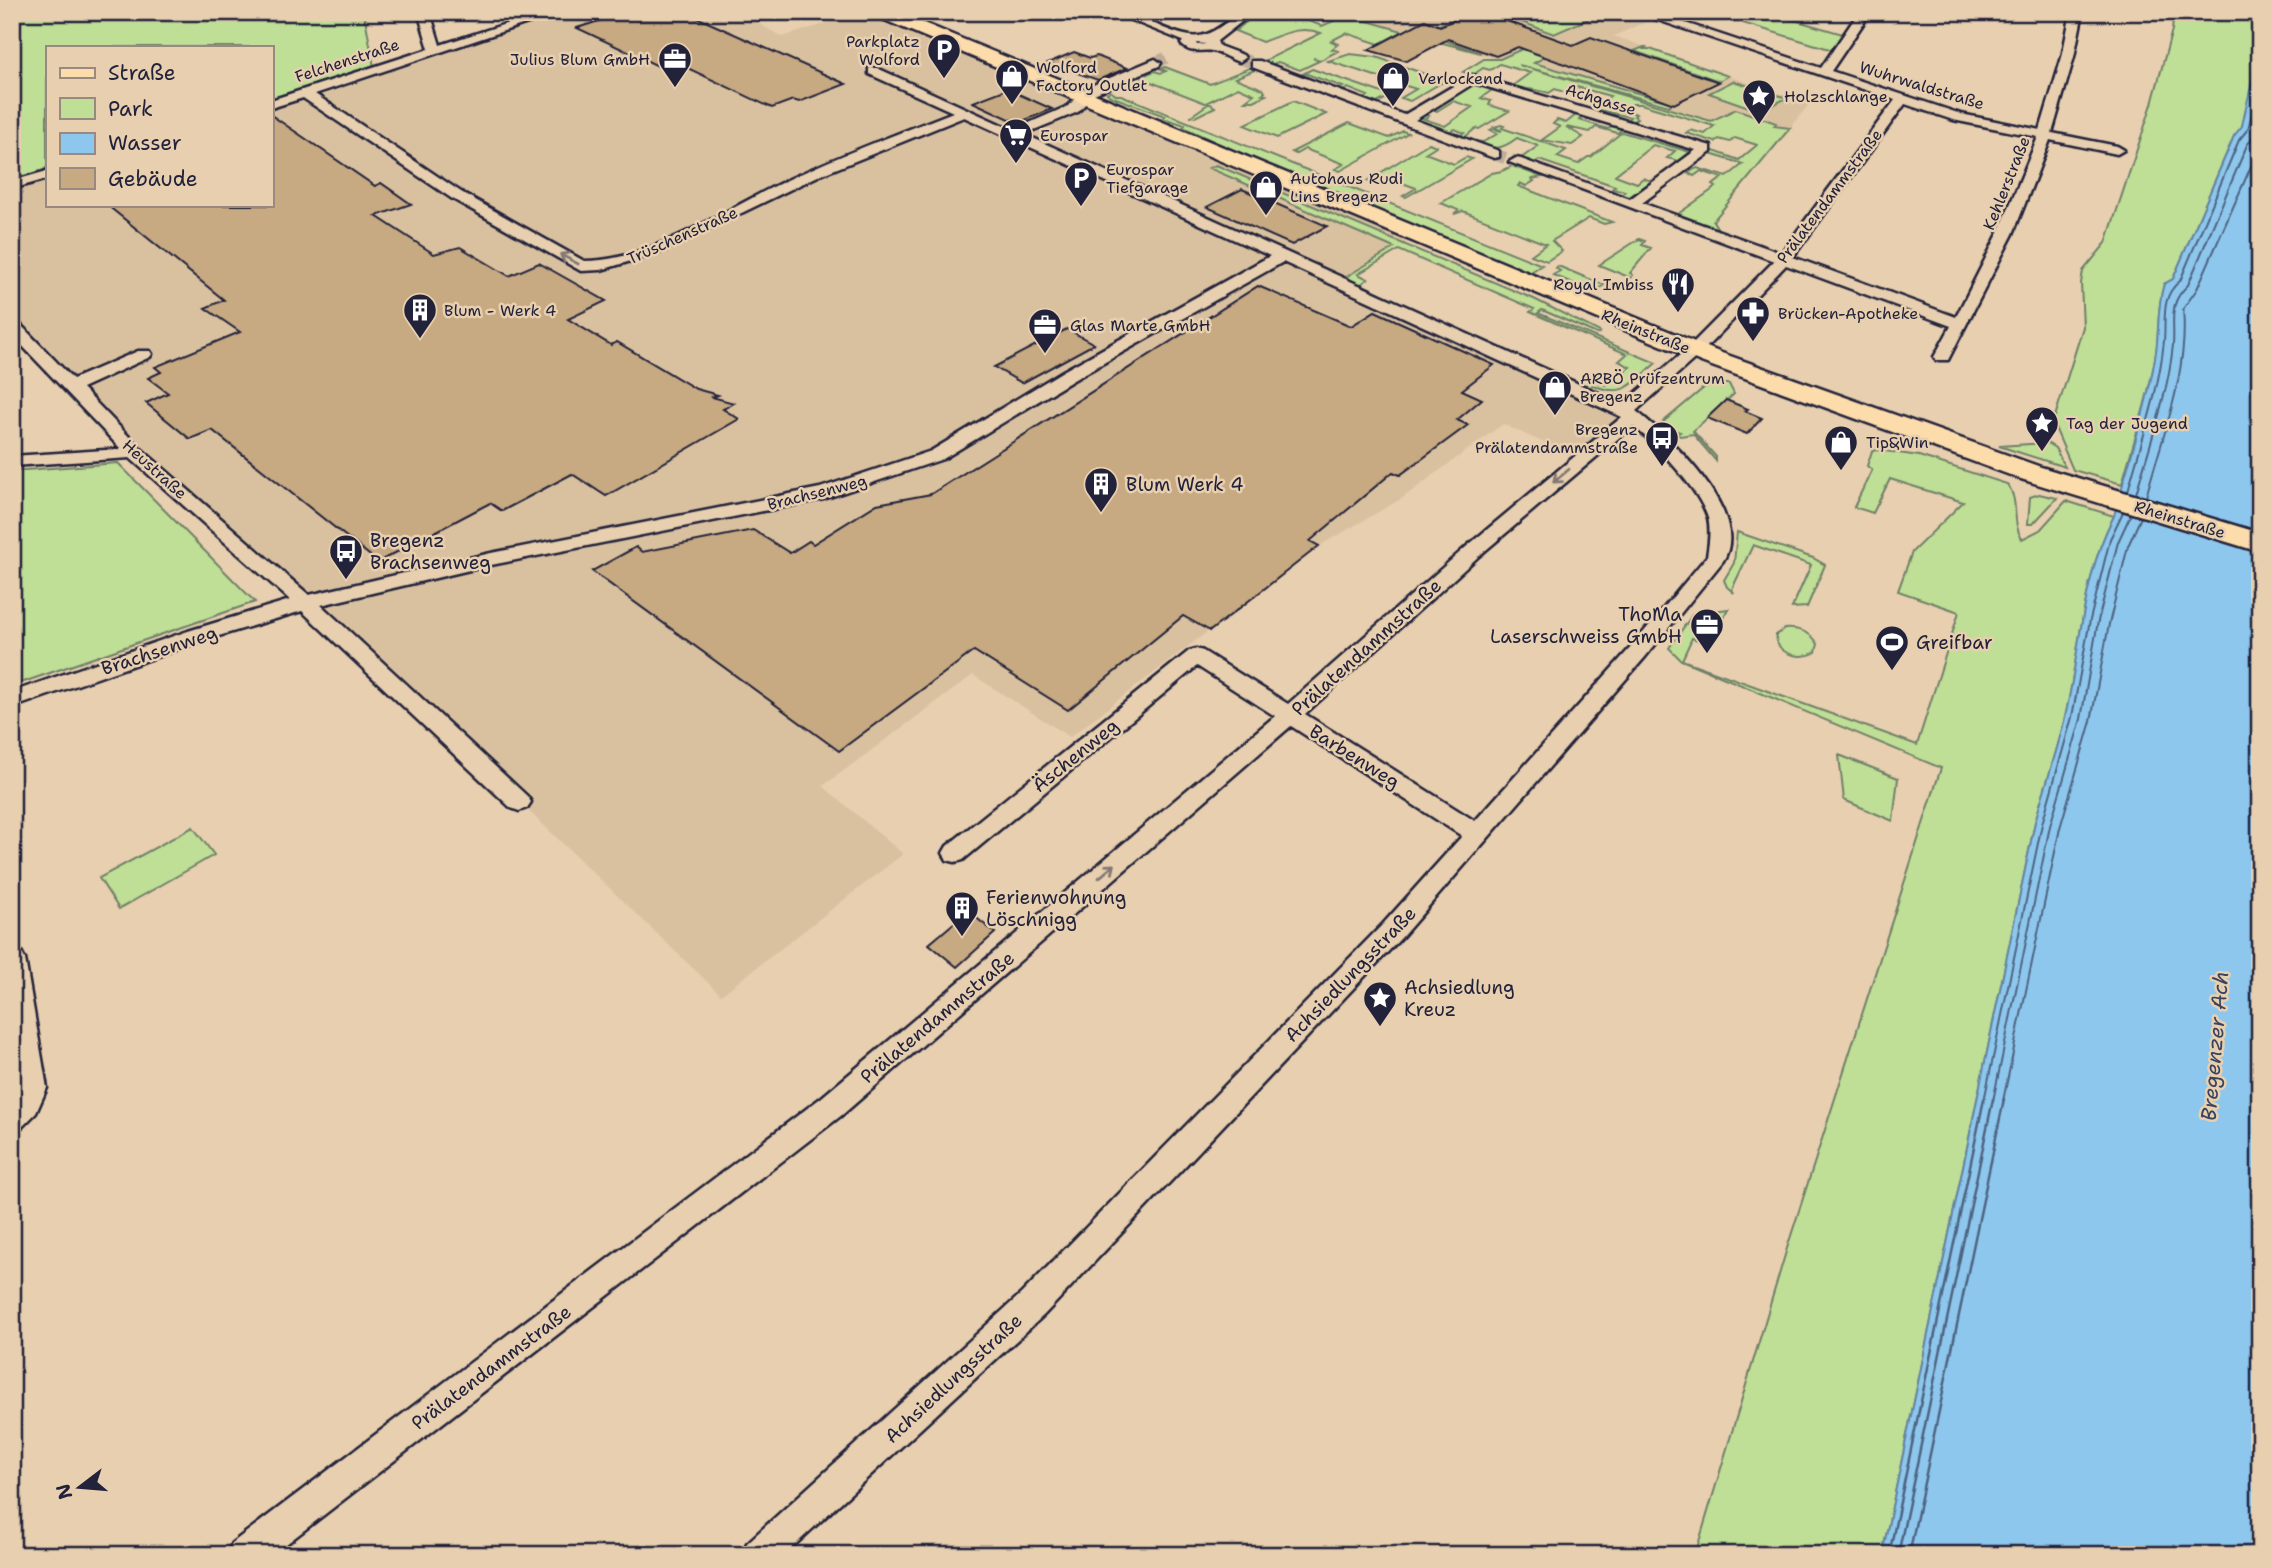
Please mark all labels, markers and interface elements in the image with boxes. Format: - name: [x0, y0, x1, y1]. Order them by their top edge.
- place label: Parkplatz Wolford: [846, 31, 920, 70]
- parking icon: Parkplatz Wolford: [925, 31, 963, 80]
- street label: Felchenstraße: [292, 34, 402, 87]
- office icon: Julius Blum GmbH: [656, 40, 694, 89]
- legend: [46, 46, 273, 206]
- place label: Julius Blum GmbH: [510, 49, 650, 70]
- street label: Wuhrwaldstraße: [1857, 56, 1987, 114]
- shop icon: Wolford Factory Outlet: [993, 57, 1031, 106]
- place label: Wolford Factory Outlet: [1036, 57, 1148, 96]
- text: Straße: [108, 59, 176, 87]
- shop icon: Verlockend: [1374, 59, 1412, 108]
- place label: Verlockend: [1418, 68, 1503, 89]
- place icon: Holzschlange: [1740, 77, 1778, 126]
- street label: Achgasse: [1563, 79, 1639, 120]
- place label: Holzschlange: [1784, 86, 1888, 107]
- text: Park: [108, 95, 153, 123]
- supermarket icon: Eurospar: [997, 116, 1035, 165]
- place label: Eurospar: [1040, 125, 1109, 146]
- street label: Prälatendammstraße: [1772, 125, 1887, 268]
- text: Wasser: [108, 129, 182, 157]
- street label: Kehlerstraße: [1978, 133, 2035, 233]
- parking icon: Eurospar Tiefgarage: [1062, 159, 1100, 208]
- place label: Eurospar Tiefgarage: [1106, 159, 1189, 198]
- text: Gebäude: [108, 165, 198, 193]
- shop icon: Autohaus Rudi Lins Bregenz: [1247, 168, 1285, 217]
- place label: Autohaus Rudi Lins Bregenz: [1290, 168, 1403, 207]
- street label: Trüschenstraße: [624, 202, 741, 269]
- one-way arrow: [559, 252, 579, 266]
- restaurant icon: Royal Imbiss: [1659, 265, 1697, 314]
- place label: Royal Imbiss: [1553, 274, 1654, 295]
- building icon: Blum - Werk 4: [401, 291, 439, 340]
- pharmacy icon: Brücken-Apotheke: [1734, 294, 1772, 343]
- place label: Blum - Werk 4: [444, 300, 556, 321]
- place label: Brücken-Apotheke: [1778, 303, 1918, 324]
- street label: Rheinstraße: [1598, 304, 1693, 359]
- office icon: Glas Marte GmbH: [1026, 306, 1064, 355]
- place label: Glas Marte GmbH: [1070, 315, 1210, 336]
- shop icon: ARBÖ Prüfzentrum Bregenz: [1536, 368, 1574, 417]
- place label: ARBÖ Prüfzentrum Bregenz: [1580, 368, 1725, 407]
- place icon: Tag der Jugend: [2023, 404, 2061, 453]
- place label: Tag der Jugend: [2066, 413, 2188, 434]
- place label: Bregenz Prälatendammstraße: [1475, 419, 1638, 458]
- bus stop icon: Bregenz Prälatendammstraße: [1643, 419, 1681, 468]
- shop icon: Tip&Win: [1822, 423, 1860, 472]
- place label: Tip&Win: [1866, 432, 1929, 453]
- street label: Heustraße: [118, 435, 191, 504]
- building icon: Blum Werk 4: [1082, 465, 1120, 514]
- one-way arrow: [1553, 468, 1571, 484]
- street label: Brachsenweg: [765, 470, 869, 515]
- place label: Blum Werk 4: [1126, 472, 1244, 497]
- street label: Rheinstraße: [2132, 496, 2228, 543]
- place label: Bregenz Brachsenweg: [370, 528, 491, 575]
- bus stop icon: Bregenz Brachsenweg: [327, 532, 365, 581]
- street label: Prälatendammstraße: [1286, 573, 1447, 721]
- place label: ThoMa Laserschweiss GmbH: [1490, 602, 1682, 649]
- office icon: ThoMa Laserschweiss GmbH: [1688, 606, 1726, 655]
- street label: Brachsenweg: [98, 620, 221, 681]
- sports icon: Greifbar: [1873, 623, 1911, 672]
- place label: Greifbar: [1916, 630, 1993, 655]
- street label: Äschenweg: [1027, 713, 1124, 798]
- street label: Barbenweg: [1305, 719, 1405, 794]
- one-way arrow: [1098, 863, 1116, 879]
- place label: Ferienwohnung Löschnigg: [986, 885, 1126, 932]
- building icon: Ferienwohnung Löschnigg: [943, 889, 981, 938]
- street label: Achsiedlungsstraße: [1279, 901, 1422, 1048]
- street label: Prälatendammstraße: [855, 946, 1020, 1089]
- water label: Bregenzer Ach: [2195, 970, 2235, 1122]
- place label: Achsiedlung Kreuz: [1404, 975, 1515, 1022]
- place icon: Achsiedlung Kreuz: [1361, 979, 1399, 1028]
- street label: Prälatendammstraße: [406, 1299, 576, 1436]
- street label: Achsiedlungsstraße: [879, 1308, 1027, 1449]
- north arrow: [46, 1452, 116, 1522]
- text: N: [50, 1481, 78, 1502]

